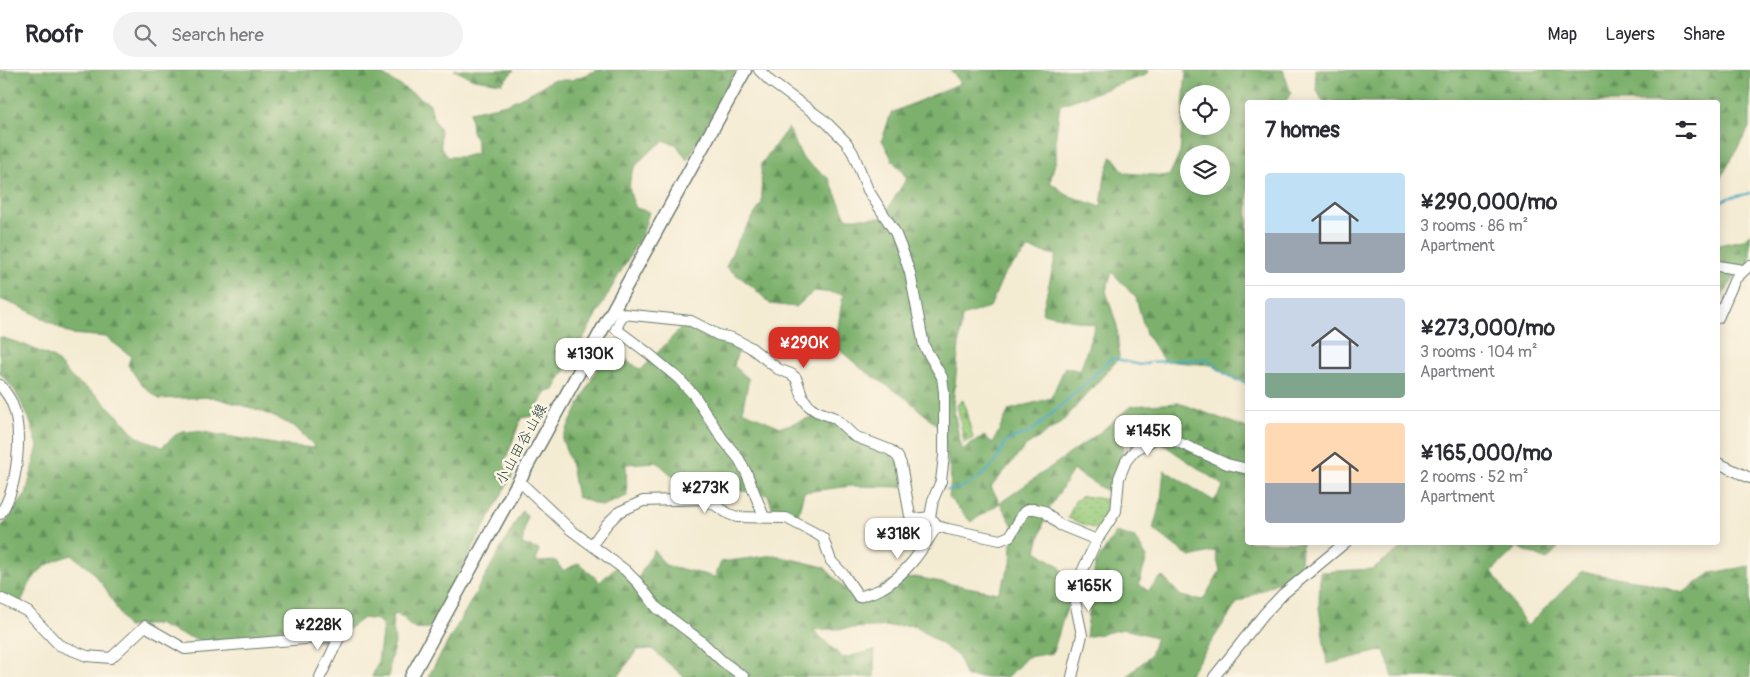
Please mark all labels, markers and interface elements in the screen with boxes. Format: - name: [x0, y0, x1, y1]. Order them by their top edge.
- search box: [113, 12, 463, 57]
- text: Roofr: [25, 20, 83, 49]
- icon: search: [131, 21, 159, 49]
- text: Search here: [171, 23, 264, 47]
- text: Map: [1548, 23, 1577, 46]
- text: Layers: [1605, 23, 1655, 46]
- text: Share: [1683, 23, 1725, 46]
- map controls: [1180, 85, 1230, 195]
- button: locate: [1180, 85, 1230, 135]
- icon: filters: [1672, 116, 1700, 144]
- text: 7 homes: [1265, 117, 1340, 144]
- button: layers: [1180, 145, 1230, 195]
- text: ¥290,000/mo: [1420, 189, 1557, 216]
- icon: home: [1305, 193, 1365, 253]
- text: 3 rooms · 86 m²: [1420, 216, 1528, 236]
- text: Apartment: [1420, 236, 1495, 256]
- text: ¥273,000/mo: [1420, 315, 1555, 342]
- icon: home: [1305, 318, 1365, 378]
- pin: ¥290K: [769, 326, 839, 369]
- text: ¥290K: [780, 333, 828, 353]
- pin: ¥130K: [555, 338, 625, 380]
- text: 3 rooms · 104 m²: [1420, 342, 1537, 362]
- text: ¥130K: [567, 344, 613, 364]
- text: Apartment: [1420, 362, 1495, 382]
- street label: 小山田谷山線: [491, 400, 552, 488]
- pin: ¥145K: [1113, 414, 1183, 457]
- text: ¥145K: [1126, 421, 1170, 441]
- text: ¥165,000/mo: [1420, 440, 1552, 467]
- icon: home: [1305, 443, 1365, 503]
- text: 2 rooms · 52 m²: [1420, 467, 1529, 487]
- pin: ¥273K: [670, 472, 740, 514]
- text: ¥273K: [681, 478, 729, 498]
- text: Apartment: [1420, 487, 1495, 507]
- pin: ¥318K: [863, 518, 933, 560]
- text: ¥318K: [876, 524, 920, 544]
- pin: ¥165K: [1054, 570, 1124, 612]
- text: ¥165K: [1067, 576, 1112, 596]
- pin: ¥228K: [283, 608, 353, 651]
- text: ¥228K: [295, 615, 341, 635]

